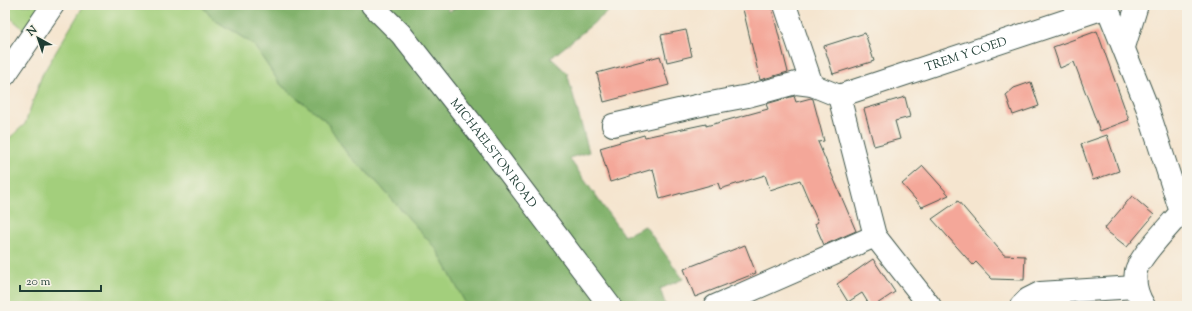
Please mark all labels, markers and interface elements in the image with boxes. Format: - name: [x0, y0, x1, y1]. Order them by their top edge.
- north arrow: [18, 18, 58, 58]
- text: N: [23, 22, 41, 41]
- street label: TREM Y COED: [922, 33, 1009, 77]
- street label: MICHAELSTON ROAD: [445, 95, 541, 212]
- scale bar: [20, 267, 101, 293]
- text: 20 m: [26, 273, 51, 291]

